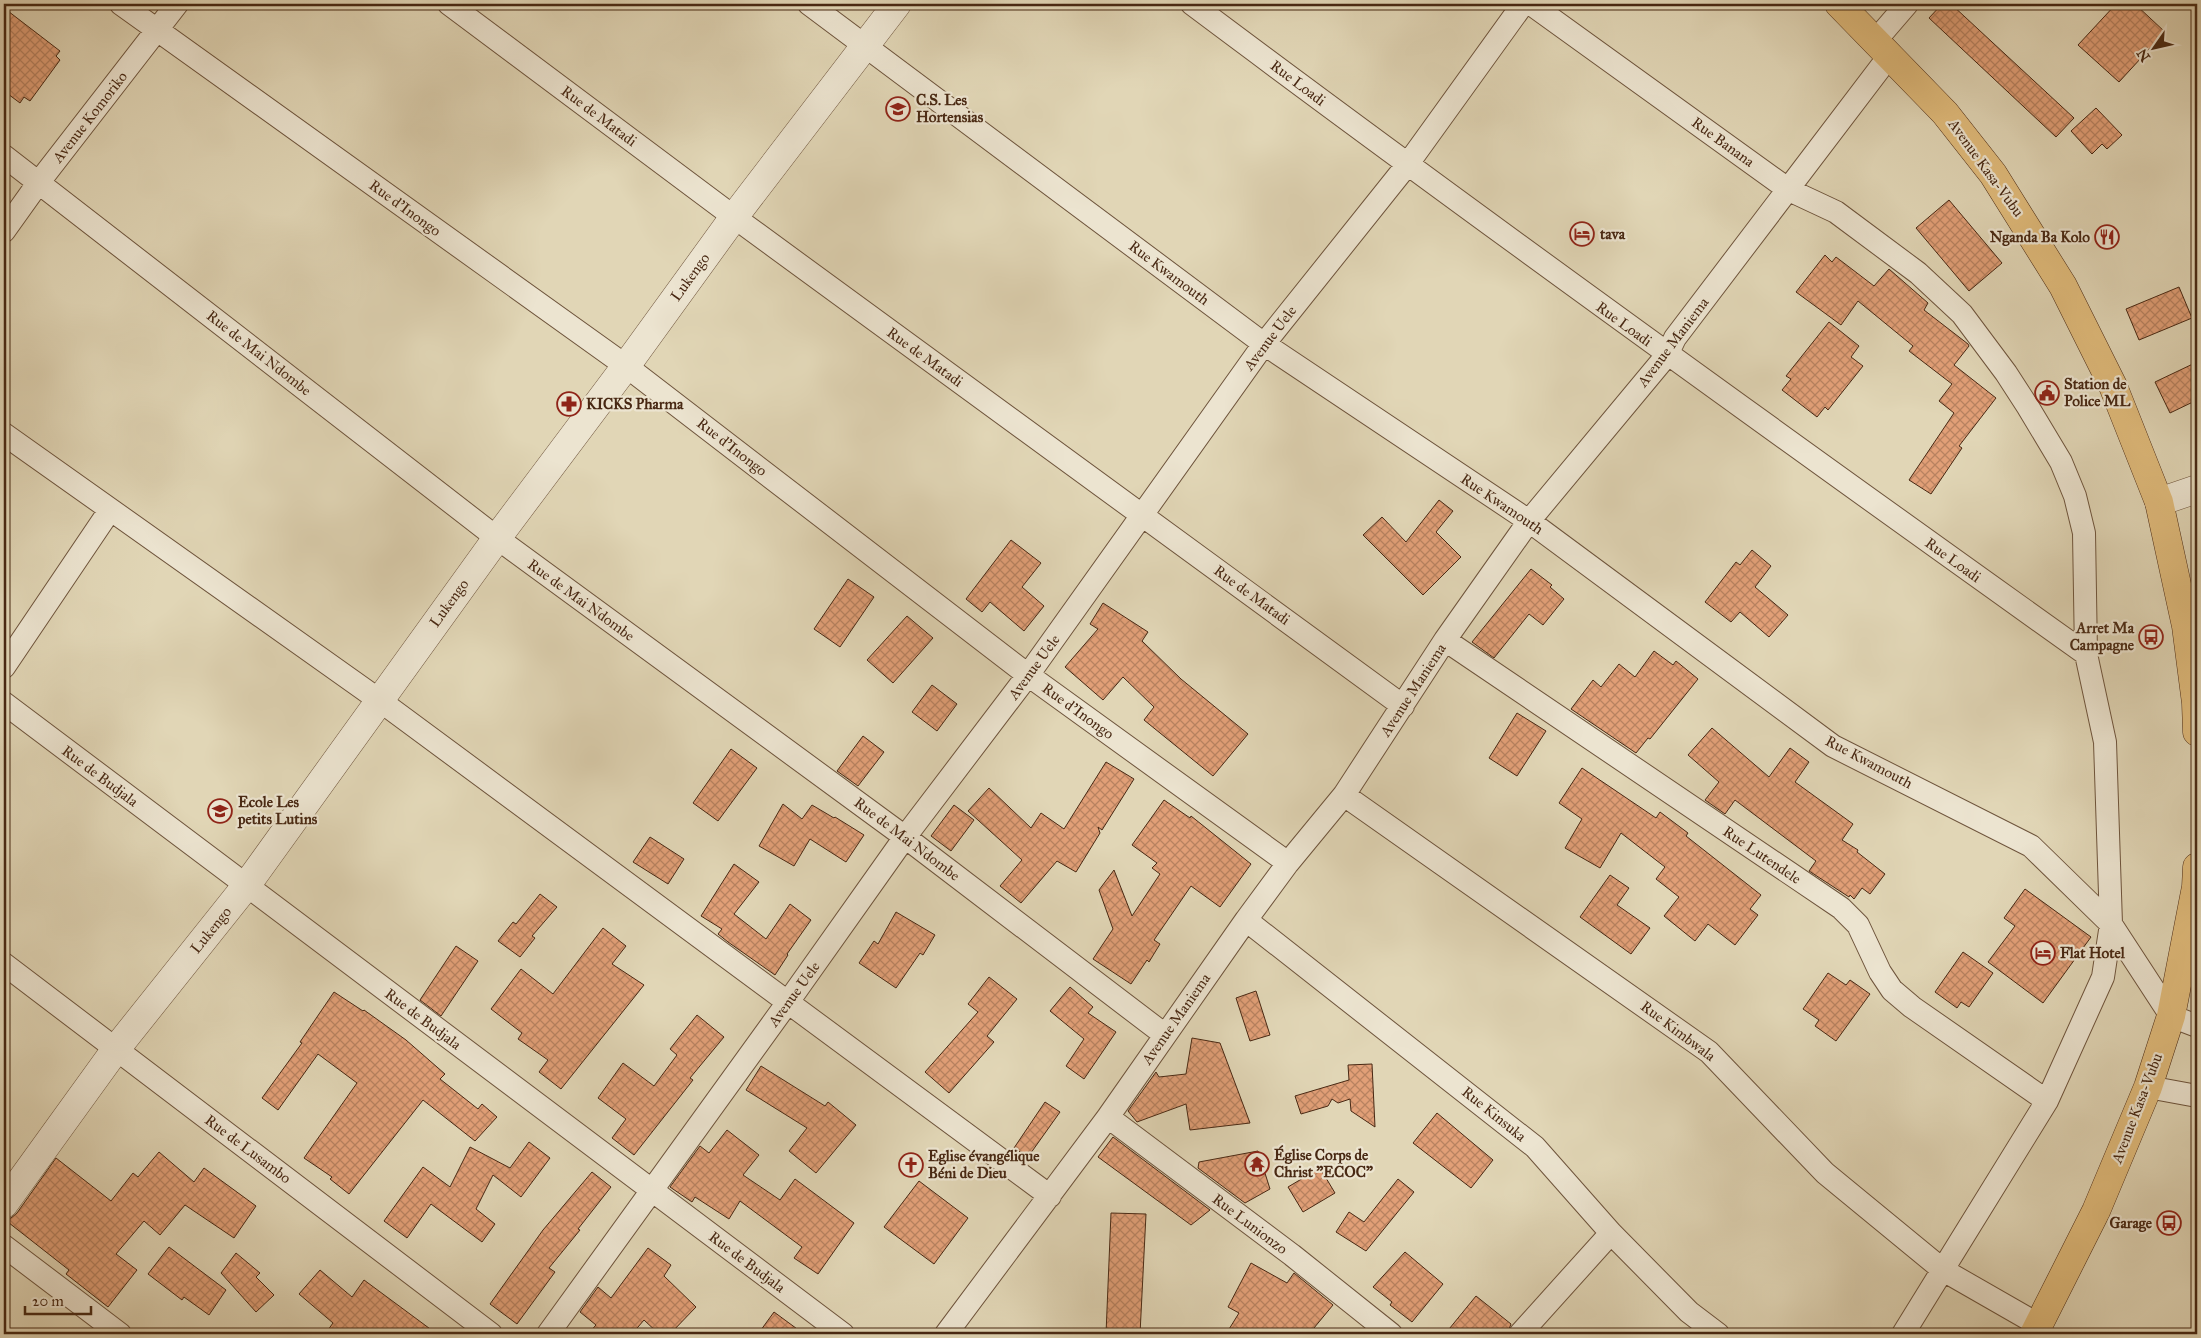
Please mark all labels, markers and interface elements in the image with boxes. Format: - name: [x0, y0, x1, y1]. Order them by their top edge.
- north arrow: [2128, 22, 2178, 72]
- text: N: [2133, 45, 2154, 65]
- street label: Rue Loadi: [1267, 56, 1329, 110]
- street label: Avenue Komoriko: [48, 68, 131, 167]
- street label: Rue de Matadi: [558, 82, 640, 150]
- place label: C.S. Les Hortensias: [916, 91, 984, 126]
- school or university icon: C.S. Les Hortensias: [885, 96, 911, 122]
- street label: Rue Banana: [1688, 113, 1758, 171]
- street label: Avenue Kasa-Vubu: [1944, 115, 2028, 220]
- street label: Rue d'Inongo: [366, 176, 445, 240]
- hotel icon: tava: [1569, 221, 1595, 247]
- restaurant icon: Nganda Ba Kolo: [2094, 224, 2120, 250]
- place label: tava: [1599, 225, 1626, 243]
- place label: Nganda Ba Kolo: [1990, 228, 2090, 247]
- street label: Rue Kwamouth: [1125, 237, 1213, 309]
- street label: Lukengo: [667, 249, 714, 305]
- street label: Avenue Maniema: [1633, 293, 1713, 391]
- street label: Rue Loadi: [1593, 298, 1655, 350]
- street label: Avenue Uele: [1239, 302, 1300, 375]
- street label: Rue de Mai Ndombe: [203, 307, 315, 399]
- street label: Rue de Matadi: [883, 323, 967, 391]
- place label: Station de Police ML: [2064, 375, 2131, 410]
- public building icon: Station de Police ML: [2034, 380, 2060, 406]
- pharmacy icon: KICKS Pharma: [556, 391, 582, 417]
- place label: KICKS Pharma: [586, 395, 684, 413]
- street label: Rue d'Inongo: [693, 414, 771, 480]
- street label: Rue Kwamouth: [1457, 470, 1547, 539]
- street label: Rue Loadi: [1922, 534, 1984, 586]
- street label: Rue de Mai Ndombe: [524, 555, 638, 645]
- street label: Rue de Matadi: [1210, 561, 1294, 629]
- street label: Lukengo: [426, 575, 473, 631]
- place label: Arret Ma Campagne: [2070, 619, 2135, 655]
- bus stop icon: Arret Ma Campagne: [2138, 624, 2164, 650]
- street label: Avenue Uele: [1004, 631, 1064, 704]
- street label: Avenue Maniema: [1376, 639, 1450, 741]
- street label: Rue d'Inongo: [1039, 679, 1118, 743]
- street label: Rue Kwamouth: [1822, 732, 1916, 793]
- street label: Rue de Budjala: [58, 742, 142, 811]
- place label: Ecole Les petits Lutins: [237, 793, 318, 829]
- street label: Rue de Mai Ndombe: [851, 793, 963, 885]
- school or university icon: Ecole Les petits Lutins: [207, 798, 233, 824]
- street label: Rue Lutendele: [1719, 822, 1805, 888]
- street label: Lukengo: [187, 903, 235, 957]
- hotel icon: Flat Hotel: [2030, 940, 2056, 966]
- place label: Flat Hotel: [2060, 944, 2126, 962]
- street label: Avenue Uele: [764, 958, 824, 1031]
- street label: Avenue Maniema: [1137, 969, 1215, 1069]
- street label: Rue de Budjala: [381, 985, 465, 1054]
- street label: Rue Kimbwala: [1637, 997, 1719, 1065]
- street label: Avenue Kasa-Vubu: [2107, 1050, 2166, 1167]
- street label: Rue Kinsuka: [1458, 1083, 1530, 1146]
- street label: Rue de Lusambo: [201, 1111, 295, 1187]
- place label: Église Corps de Christ "ECOC": [1274, 1145, 1373, 1181]
- place label: Eglise évangélique Béni de Dieu: [928, 1147, 1040, 1182]
- temple icon: Église Corps de Christ "ECOC": [1244, 1151, 1270, 1177]
- church icon: Eglise évangélique Béni de Dieu: [898, 1152, 924, 1178]
- street label: Rue Lunionzo: [1209, 1190, 1291, 1258]
- bus stop icon: Garage: [2156, 1210, 2182, 1236]
- place label: Garage: [2109, 1214, 2153, 1233]
- street label: Rue de Budjala: [705, 1228, 789, 1297]
- scale bar: [25, 1283, 91, 1315]
- text: 20 m: [32, 1292, 64, 1310]

